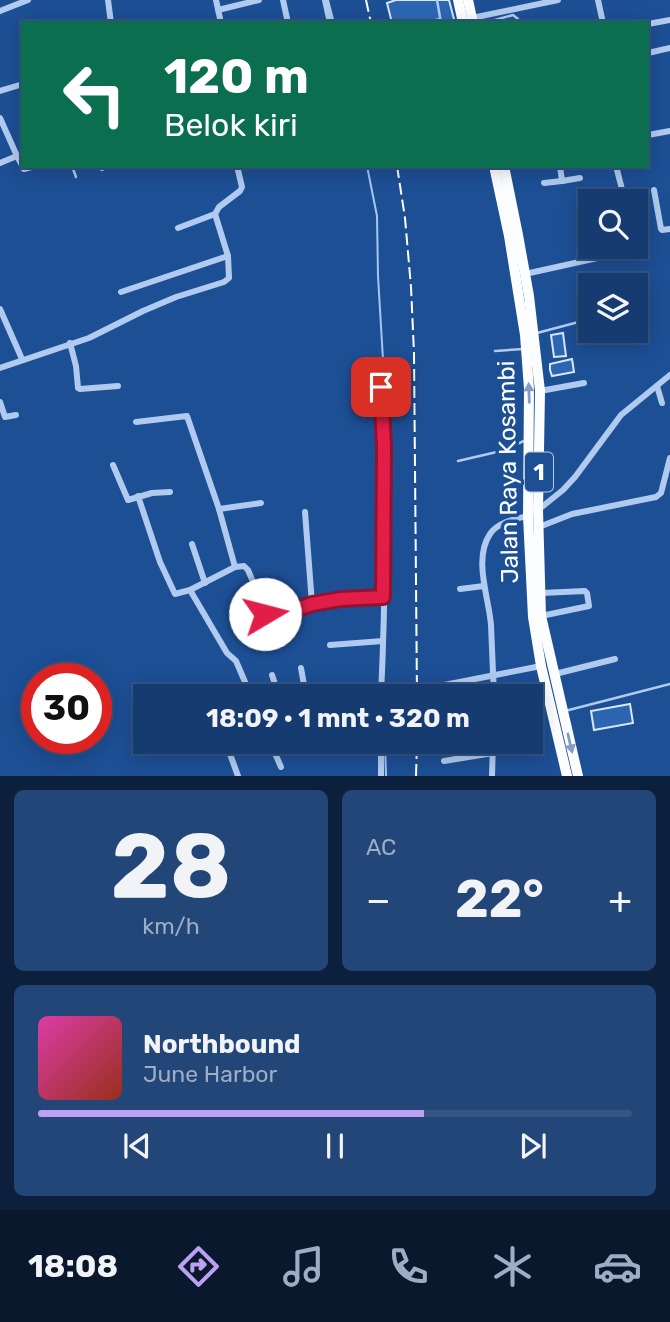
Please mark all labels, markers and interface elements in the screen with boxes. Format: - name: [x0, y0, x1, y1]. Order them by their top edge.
- text: 120 m: [164, 47, 309, 105]
- icon: left: [49, 49, 140, 140]
- text: Belok kiri: [164, 106, 298, 144]
- map controls: [578, 189, 648, 343]
- button: search: [578, 189, 648, 259]
- button: layers: [578, 273, 648, 343]
- pin: [351, 357, 411, 417]
- street label: Jalan Raya Kosambi: [492, 360, 524, 584]
- icon: arrive: [362, 368, 400, 406]
- one-way arrow: [523, 382, 534, 404]
- road number: 1: [525, 452, 553, 492]
- position arrow: [228, 577, 302, 651]
- speed limit sign: 30: [21, 663, 112, 754]
- text: 18:09 · 1 mnt · 320 m: [206, 703, 470, 734]
- one-way arrow: [565, 732, 576, 754]
- text: 28: [111, 812, 231, 920]
- text: AC: [366, 833, 396, 861]
- text: 22°: [455, 868, 544, 930]
- text: −: [366, 877, 391, 923]
- text: +: [608, 877, 632, 923]
- text: km/h: [142, 912, 200, 940]
- text: Northbound: [143, 1029, 301, 1060]
- text: June Harbor: [143, 1060, 277, 1088]
- icon: previous: [118, 1127, 156, 1165]
- icon: pause: [316, 1127, 354, 1165]
- icon: next: [514, 1127, 552, 1165]
- icon: directions: [174, 1242, 223, 1291]
- icon: music: [279, 1242, 328, 1291]
- icon: phone: [384, 1242, 433, 1291]
- icon: climate: [488, 1242, 537, 1291]
- icon: car: [593, 1242, 642, 1291]
- text: 18:08: [28, 1247, 118, 1285]

